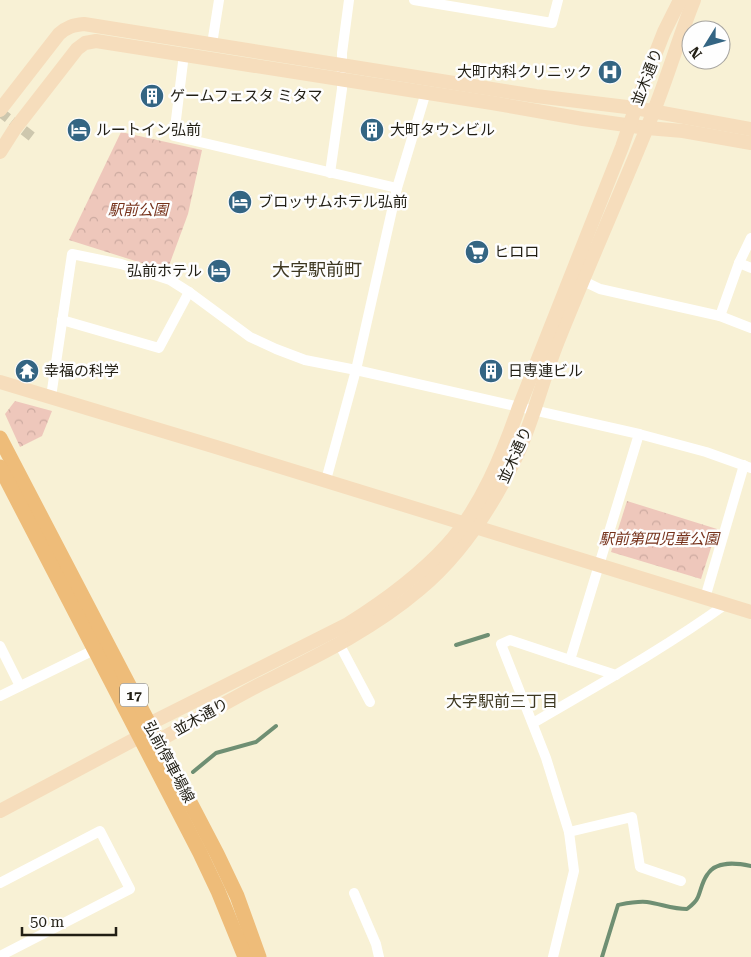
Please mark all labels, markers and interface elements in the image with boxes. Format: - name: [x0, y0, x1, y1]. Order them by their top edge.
- north arrow: [681, 20, 731, 70]
- text: N: [686, 44, 705, 62]
- street label: 並木通り: [628, 46, 666, 108]
- hospital icon: 大町内科クリニック: [597, 59, 623, 85]
- place label: 大町内科クリニック: [457, 63, 592, 81]
- building icon: ゲームフェスタ ミタマ: [139, 83, 165, 109]
- place label: ゲームフェスタ ミタマ: [170, 87, 322, 105]
- hotel icon: ルートイン弘前: [66, 117, 92, 143]
- building icon: 大町タウンビル: [359, 117, 385, 143]
- place label: ルートイン弘前: [96, 121, 201, 139]
- place label: 大町タウンビル: [390, 121, 495, 139]
- hotel icon: ブロッサムホテル弘前: [227, 189, 253, 215]
- place label: ブロッサムホテル弘前: [258, 193, 408, 211]
- park label: 駅前公園: [108, 201, 170, 219]
- supermarket icon: ヒロロ: [464, 239, 490, 265]
- place label: ヒロロ: [494, 243, 539, 261]
- hotel icon: 弘前ホテル: [206, 258, 232, 284]
- district label: 大字駅前町: [272, 259, 362, 280]
- place label: 弘前ホテル: [127, 262, 202, 280]
- temple icon: 幸福の科学: [14, 358, 40, 384]
- building icon: 日専連ビル: [478, 358, 504, 384]
- place label: 幸福の科学: [44, 362, 119, 380]
- place label: 日専連ビル: [508, 362, 583, 380]
- street label: 並木通り: [495, 424, 535, 486]
- park label: 駅前第四児童公園: [599, 530, 721, 548]
- road number: 17: [120, 684, 148, 706]
- district label: 大字駅前三丁目: [446, 692, 558, 711]
- street label: 並木通り: [170, 695, 232, 739]
- street label: 弘前停車場線: [140, 718, 198, 806]
- scale bar: [22, 904, 116, 936]
- text: 50 m: [30, 913, 65, 931]

